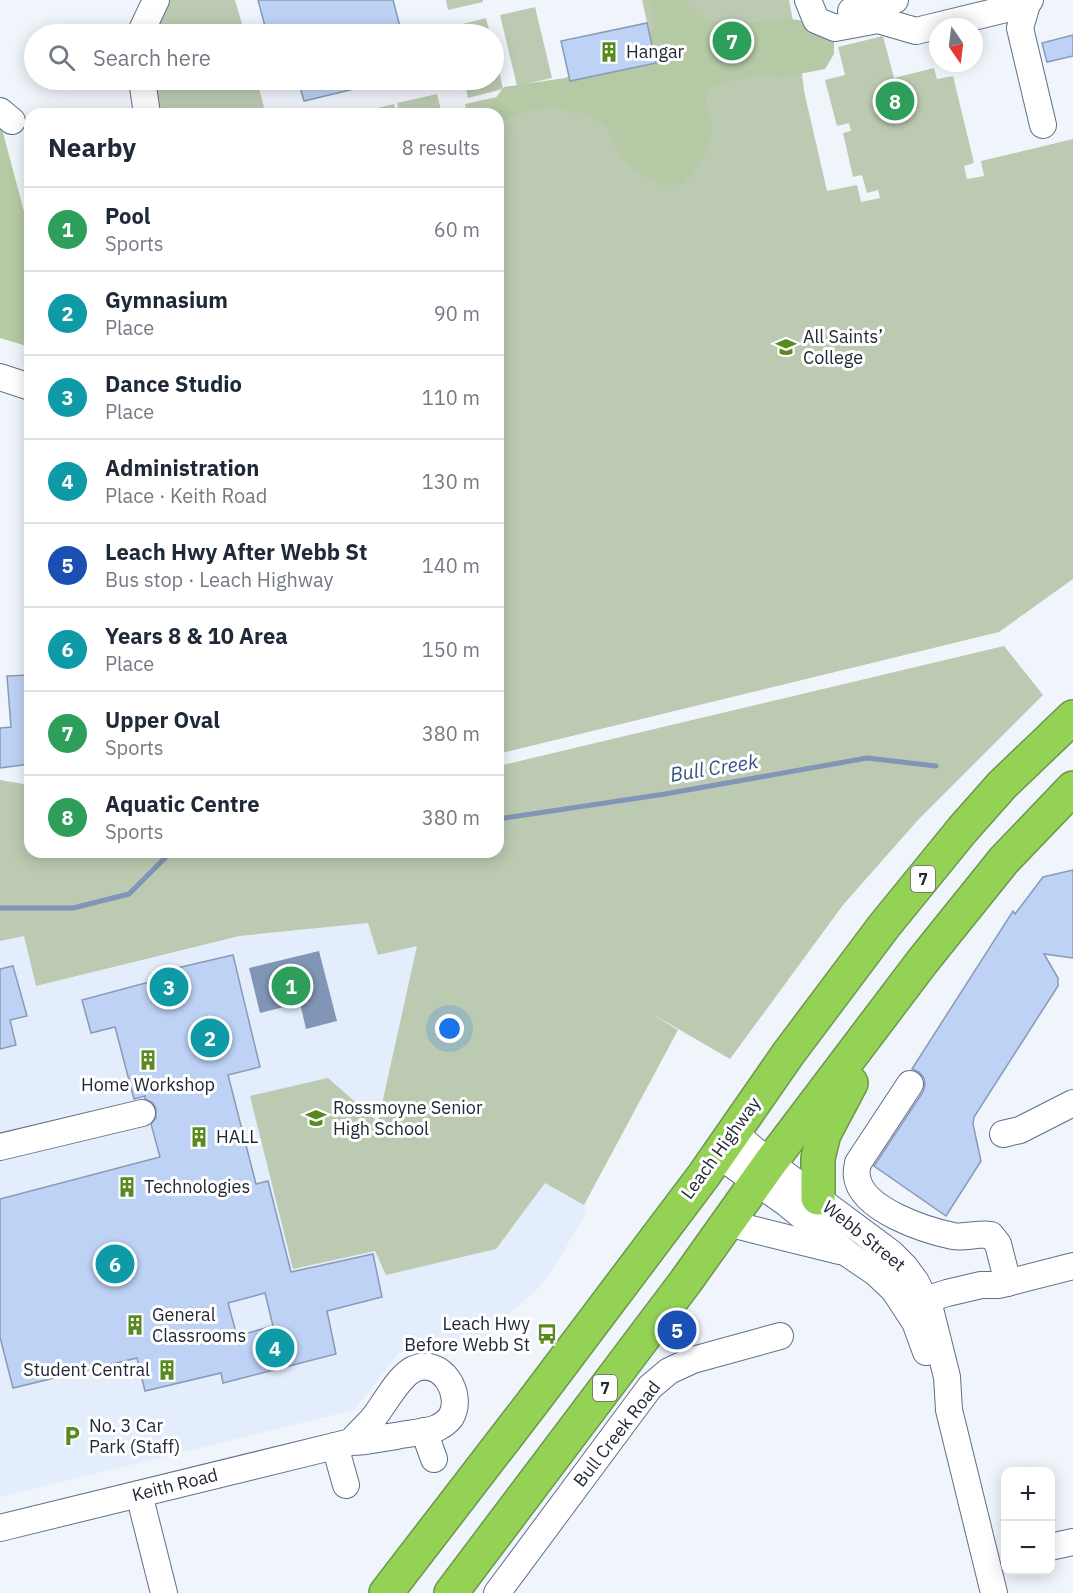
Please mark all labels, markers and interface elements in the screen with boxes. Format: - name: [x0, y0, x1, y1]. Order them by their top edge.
- pin: 7: [712, 18, 752, 63]
- north arrow: [929, 18, 983, 72]
- search box: [24, 24, 504, 90]
- building icon: Hangar: [597, 40, 621, 64]
- place label: Hangar: [626, 40, 685, 63]
- icon: search: [45, 41, 78, 74]
- text: Search here: [93, 43, 211, 72]
- pin: 8: [876, 78, 914, 124]
- text: Nearby: [48, 130, 136, 164]
- text: 8 results: [402, 134, 480, 161]
- text: Pool: [105, 201, 150, 230]
- text: 1: [62, 216, 74, 243]
- text: 60 m: [434, 216, 480, 243]
- text: Sports: [105, 230, 164, 257]
- text: Gymnasium: [105, 285, 228, 314]
- text: 2: [62, 300, 74, 327]
- text: 90 m: [434, 300, 480, 327]
- text: Place: [105, 314, 154, 341]
- place label: All Saints’ College: [803, 325, 883, 369]
- school or university icon: All Saints’ College: [774, 335, 798, 359]
- text: Dance Studio: [105, 369, 242, 398]
- text: 3: [62, 384, 74, 411]
- text: 110 m: [422, 384, 480, 411]
- text: Place: [105, 398, 154, 425]
- text: Administration: [105, 453, 259, 482]
- text: 4: [62, 468, 74, 495]
- text: 130 m: [422, 468, 480, 495]
- text: Place · Keith Road: [105, 482, 267, 509]
- text: Leach Hwy After Webb St: [105, 537, 367, 566]
- text: 5: [62, 552, 74, 579]
- text: 140 m: [422, 552, 480, 579]
- text: Bus stop · Leach Highway: [105, 566, 334, 593]
- text: Years 8 & 10 Area: [105, 621, 288, 650]
- text: 6: [62, 636, 74, 663]
- text: 150 m: [422, 636, 480, 663]
- text: Place: [105, 650, 154, 677]
- text: Upper Oval: [105, 705, 220, 734]
- text: 7: [62, 720, 74, 747]
- text: 380 m: [422, 720, 480, 747]
- text: Sports: [105, 734, 164, 761]
- water label: Bull Creek: [668, 747, 761, 788]
- text: Aquatic Centre: [105, 789, 260, 818]
- text: 8: [62, 804, 74, 831]
- text: 380 m: [422, 804, 480, 831]
- text: Sports: [105, 818, 164, 845]
- road number: 7: [911, 866, 935, 892]
- pin: 3: [150, 964, 188, 1010]
- pin: 1: [272, 964, 310, 1008]
- your location: [435, 1014, 464, 1043]
- pin: 2: [190, 1016, 230, 1060]
- building icon: Home Workshop: [136, 1048, 160, 1072]
- place label: Home Workshop: [81, 1073, 215, 1096]
- street label: Leach Highway: [676, 1092, 765, 1203]
- place label: Rossmoyne Senior High School: [333, 1096, 483, 1140]
- school or university icon: Rossmoyne Senior High School: [304, 1106, 328, 1130]
- building icon: HALL: [187, 1125, 211, 1149]
- place label: HALL: [216, 1125, 258, 1148]
- building icon: Technologies: [115, 1175, 139, 1199]
- place label: Technologies: [144, 1175, 250, 1198]
- street label: Webb Street: [818, 1195, 910, 1276]
- pin: 6: [96, 1242, 134, 1286]
- place label: General Classrooms: [152, 1303, 246, 1347]
- pin: 5: [658, 1308, 696, 1352]
- place label: Leach Hwy Before Webb St: [404, 1312, 530, 1356]
- building icon: General Classrooms: [123, 1313, 147, 1337]
- bus stop icon: Leach Hwy Before Webb St: [535, 1322, 559, 1346]
- pin: 4: [256, 1326, 294, 1370]
- place label: Student Central: [23, 1358, 150, 1381]
- building icon: Student Central: [155, 1358, 179, 1382]
- road number: 7: [593, 1375, 617, 1401]
- street label: Bull Creek Road: [568, 1376, 665, 1491]
- place label: No. 3 Car Park (Staff): [89, 1414, 180, 1458]
- parking icon: No. 3 Car Park (Staff): [60, 1424, 84, 1448]
- street label: Keith Road: [130, 1463, 220, 1506]
- map controls: [1001, 1467, 1055, 1575]
- button: +: [1001, 1467, 1055, 1521]
- button: −: [1001, 1521, 1055, 1575]

